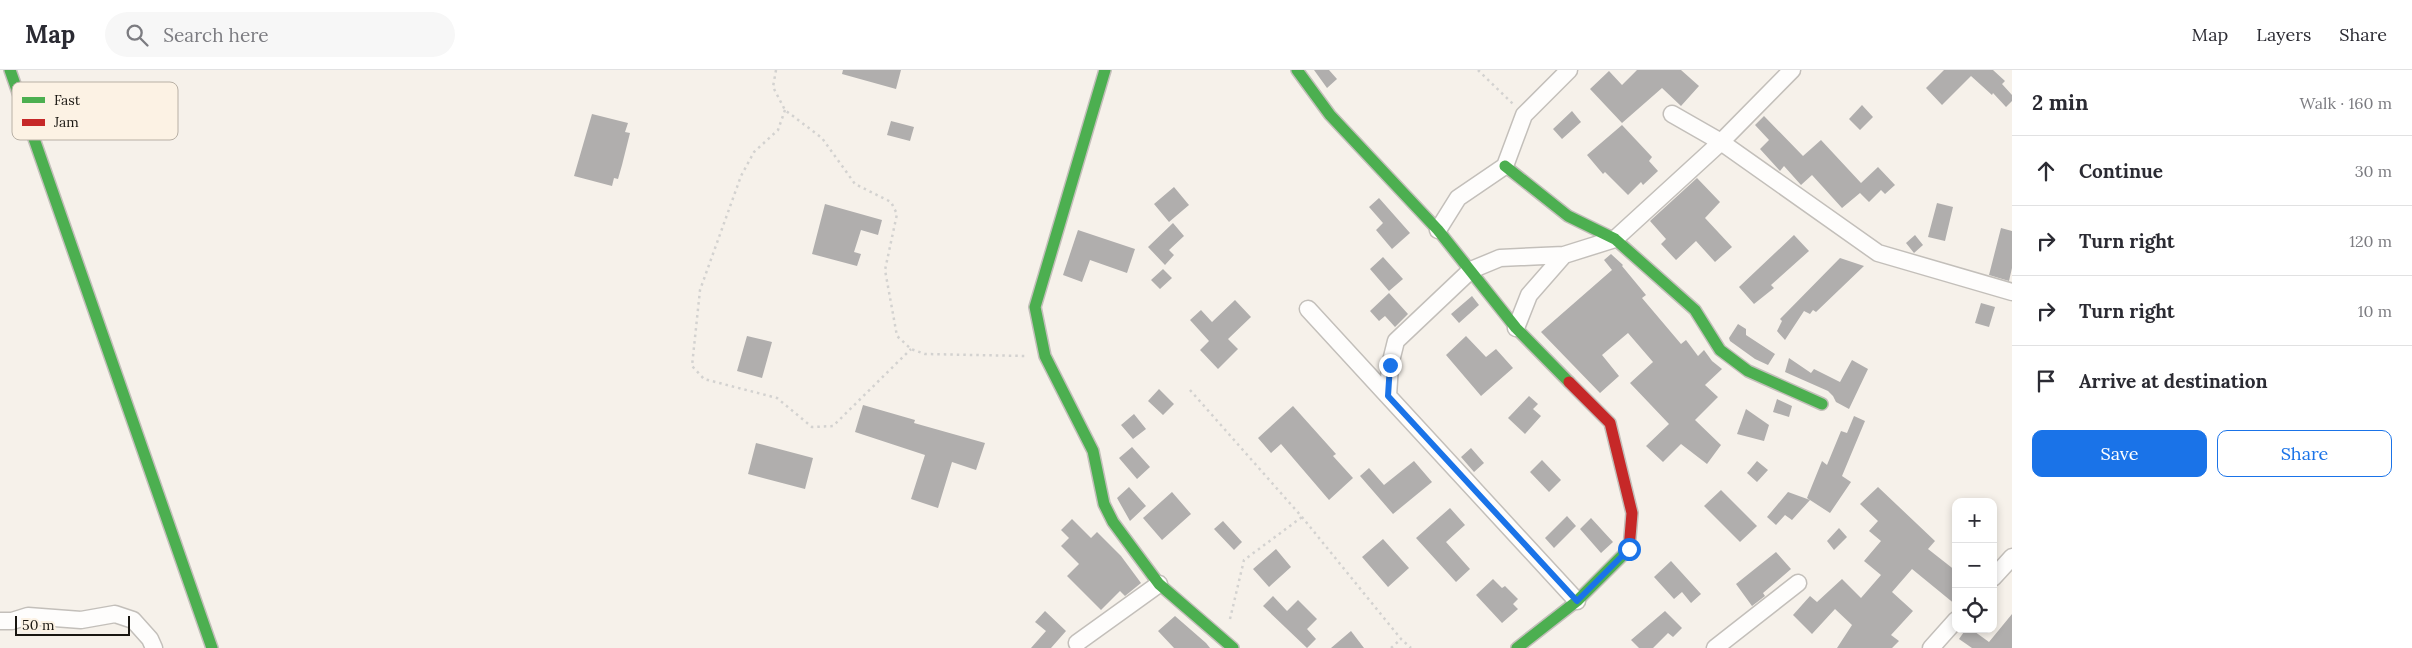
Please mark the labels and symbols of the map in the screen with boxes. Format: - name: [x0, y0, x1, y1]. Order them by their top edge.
- legend: [12, 82, 178, 140]
- text: Fast: [54, 91, 81, 109]
- text: Jam: [53, 113, 79, 131]
- route end: [1379, 354, 1402, 377]
- route start: [1618, 538, 1641, 561]
- scale bar: [15, 613, 130, 636]

